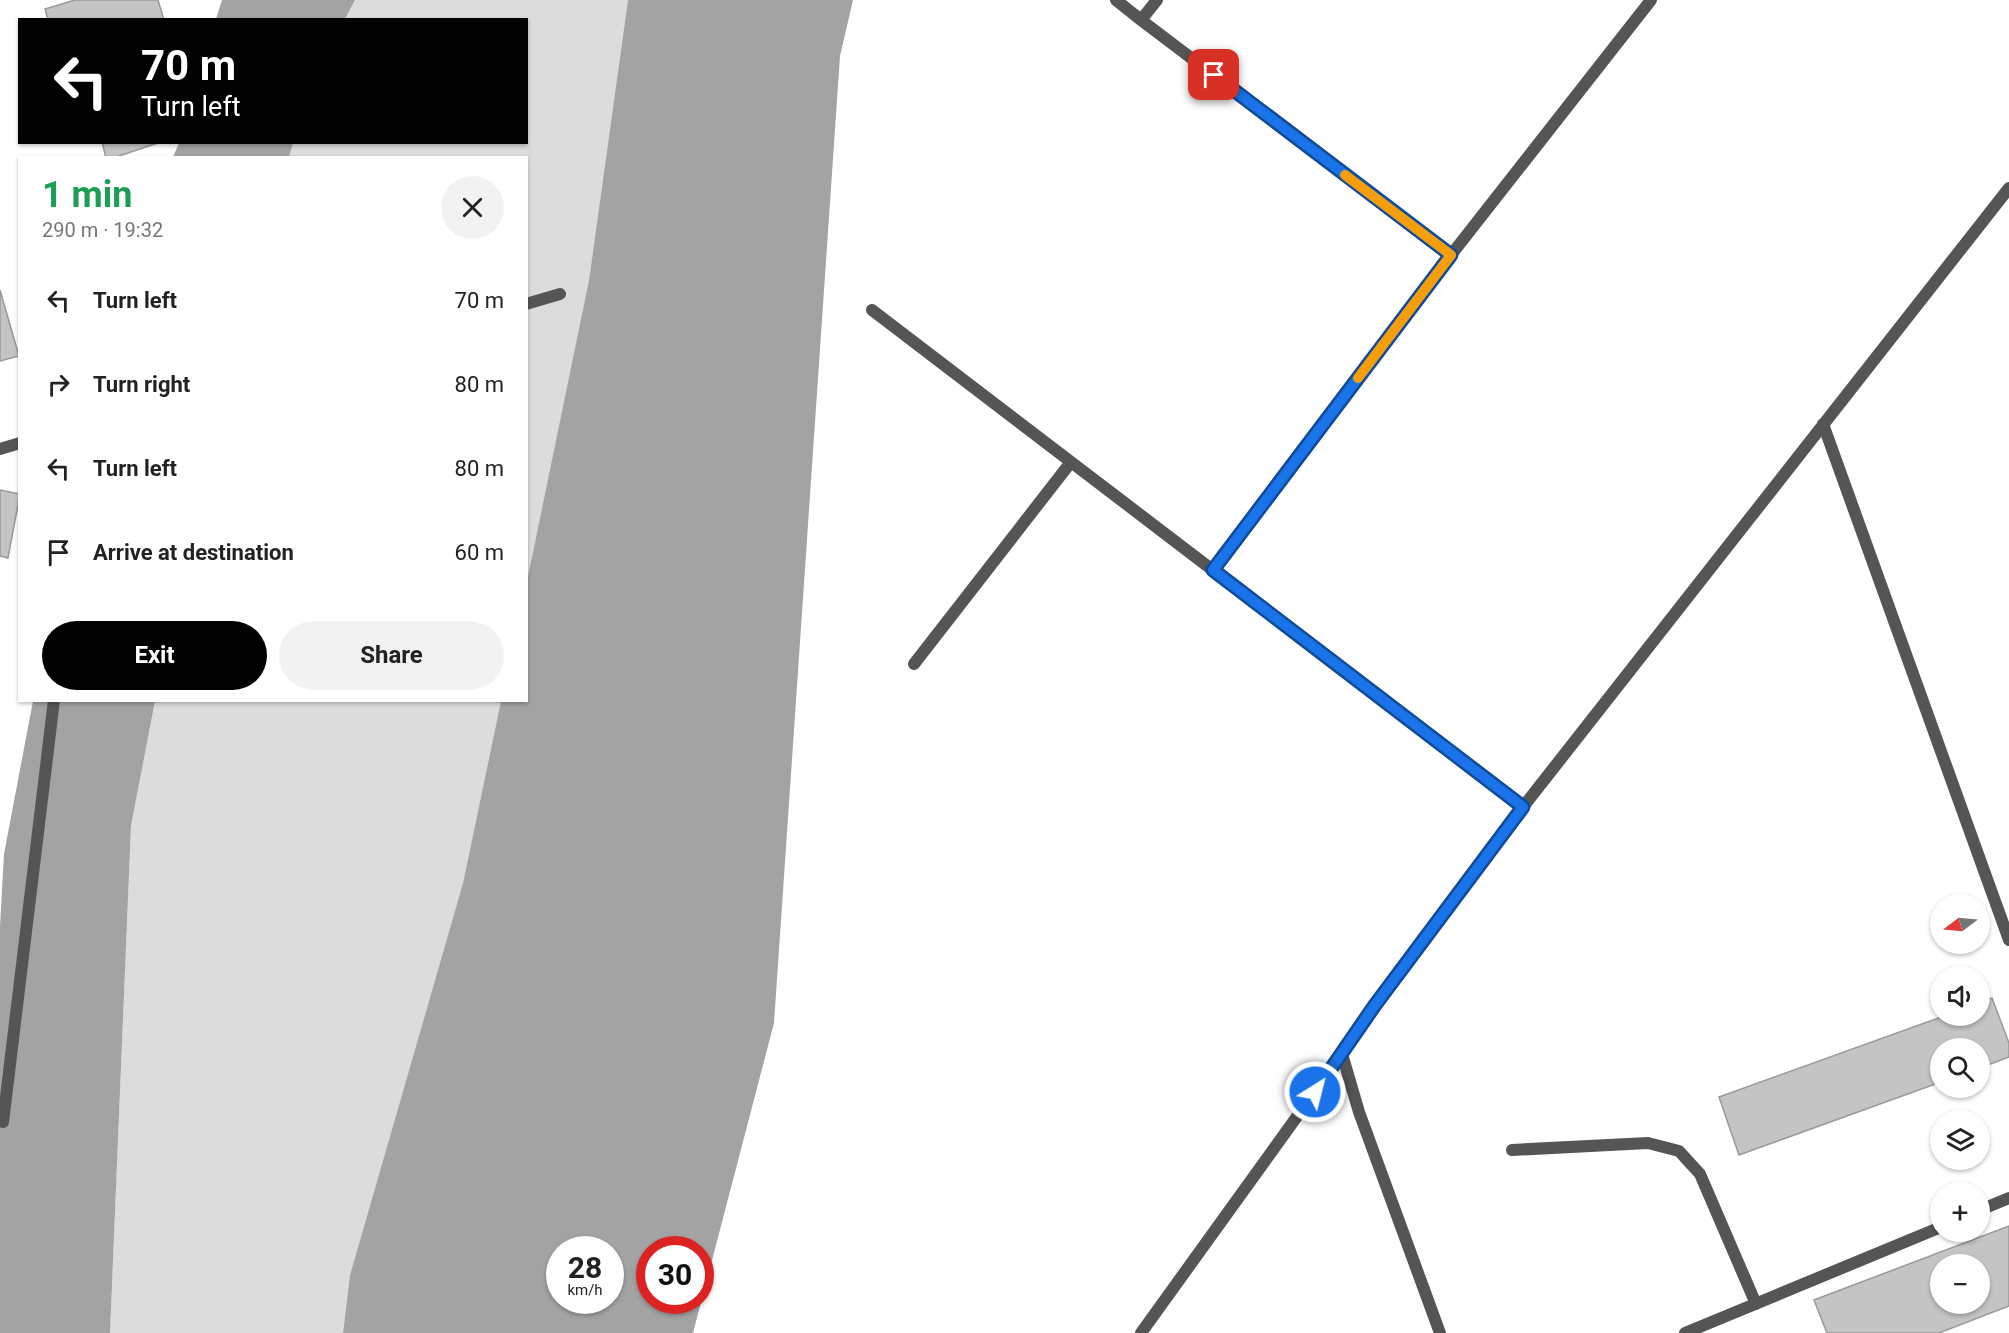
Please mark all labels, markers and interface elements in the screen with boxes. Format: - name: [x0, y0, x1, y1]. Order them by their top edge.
- text: 70 m: [141, 41, 236, 90]
- icon: left: [42, 42, 120, 120]
- pin: [1188, 49, 1239, 100]
- icon: arrive: [1197, 58, 1230, 91]
- text: Turn left: [141, 91, 241, 123]
- text: 1 min: [42, 174, 133, 216]
- button: close: [441, 176, 504, 239]
- text: 290 m · 19:32: [42, 218, 163, 242]
- icon: left: [42, 284, 75, 317]
- text: Turn left: [93, 288, 177, 313]
- text: 70 m: [455, 288, 504, 313]
- icon: right: [42, 368, 75, 401]
- text: Turn right: [93, 372, 190, 397]
- text: 80 m: [455, 372, 504, 397]
- icon: left: [42, 452, 75, 485]
- text: Turn left: [93, 456, 177, 481]
- text: 80 m: [455, 456, 504, 481]
- icon: arrive: [42, 536, 75, 569]
- text: Arrive at destination: [93, 540, 294, 565]
- text: 60 m: [455, 540, 504, 565]
- button: Exit: [42, 621, 267, 690]
- button: Share: [279, 621, 504, 690]
- north arrow: [1930, 894, 1990, 954]
- map controls: [1930, 894, 1990, 1314]
- button: sound: [1930, 966, 1990, 1026]
- button: search: [1930, 1038, 1990, 1098]
- position arrow: [1283, 1060, 1347, 1124]
- button: layers: [1930, 1110, 1990, 1170]
- button: +: [1930, 1182, 1990, 1242]
- speed limit sign: 30: [636, 1236, 714, 1314]
- text: 28: [568, 1250, 602, 1285]
- button: −: [1930, 1254, 1990, 1314]
- text: km/h: [567, 1281, 603, 1299]

